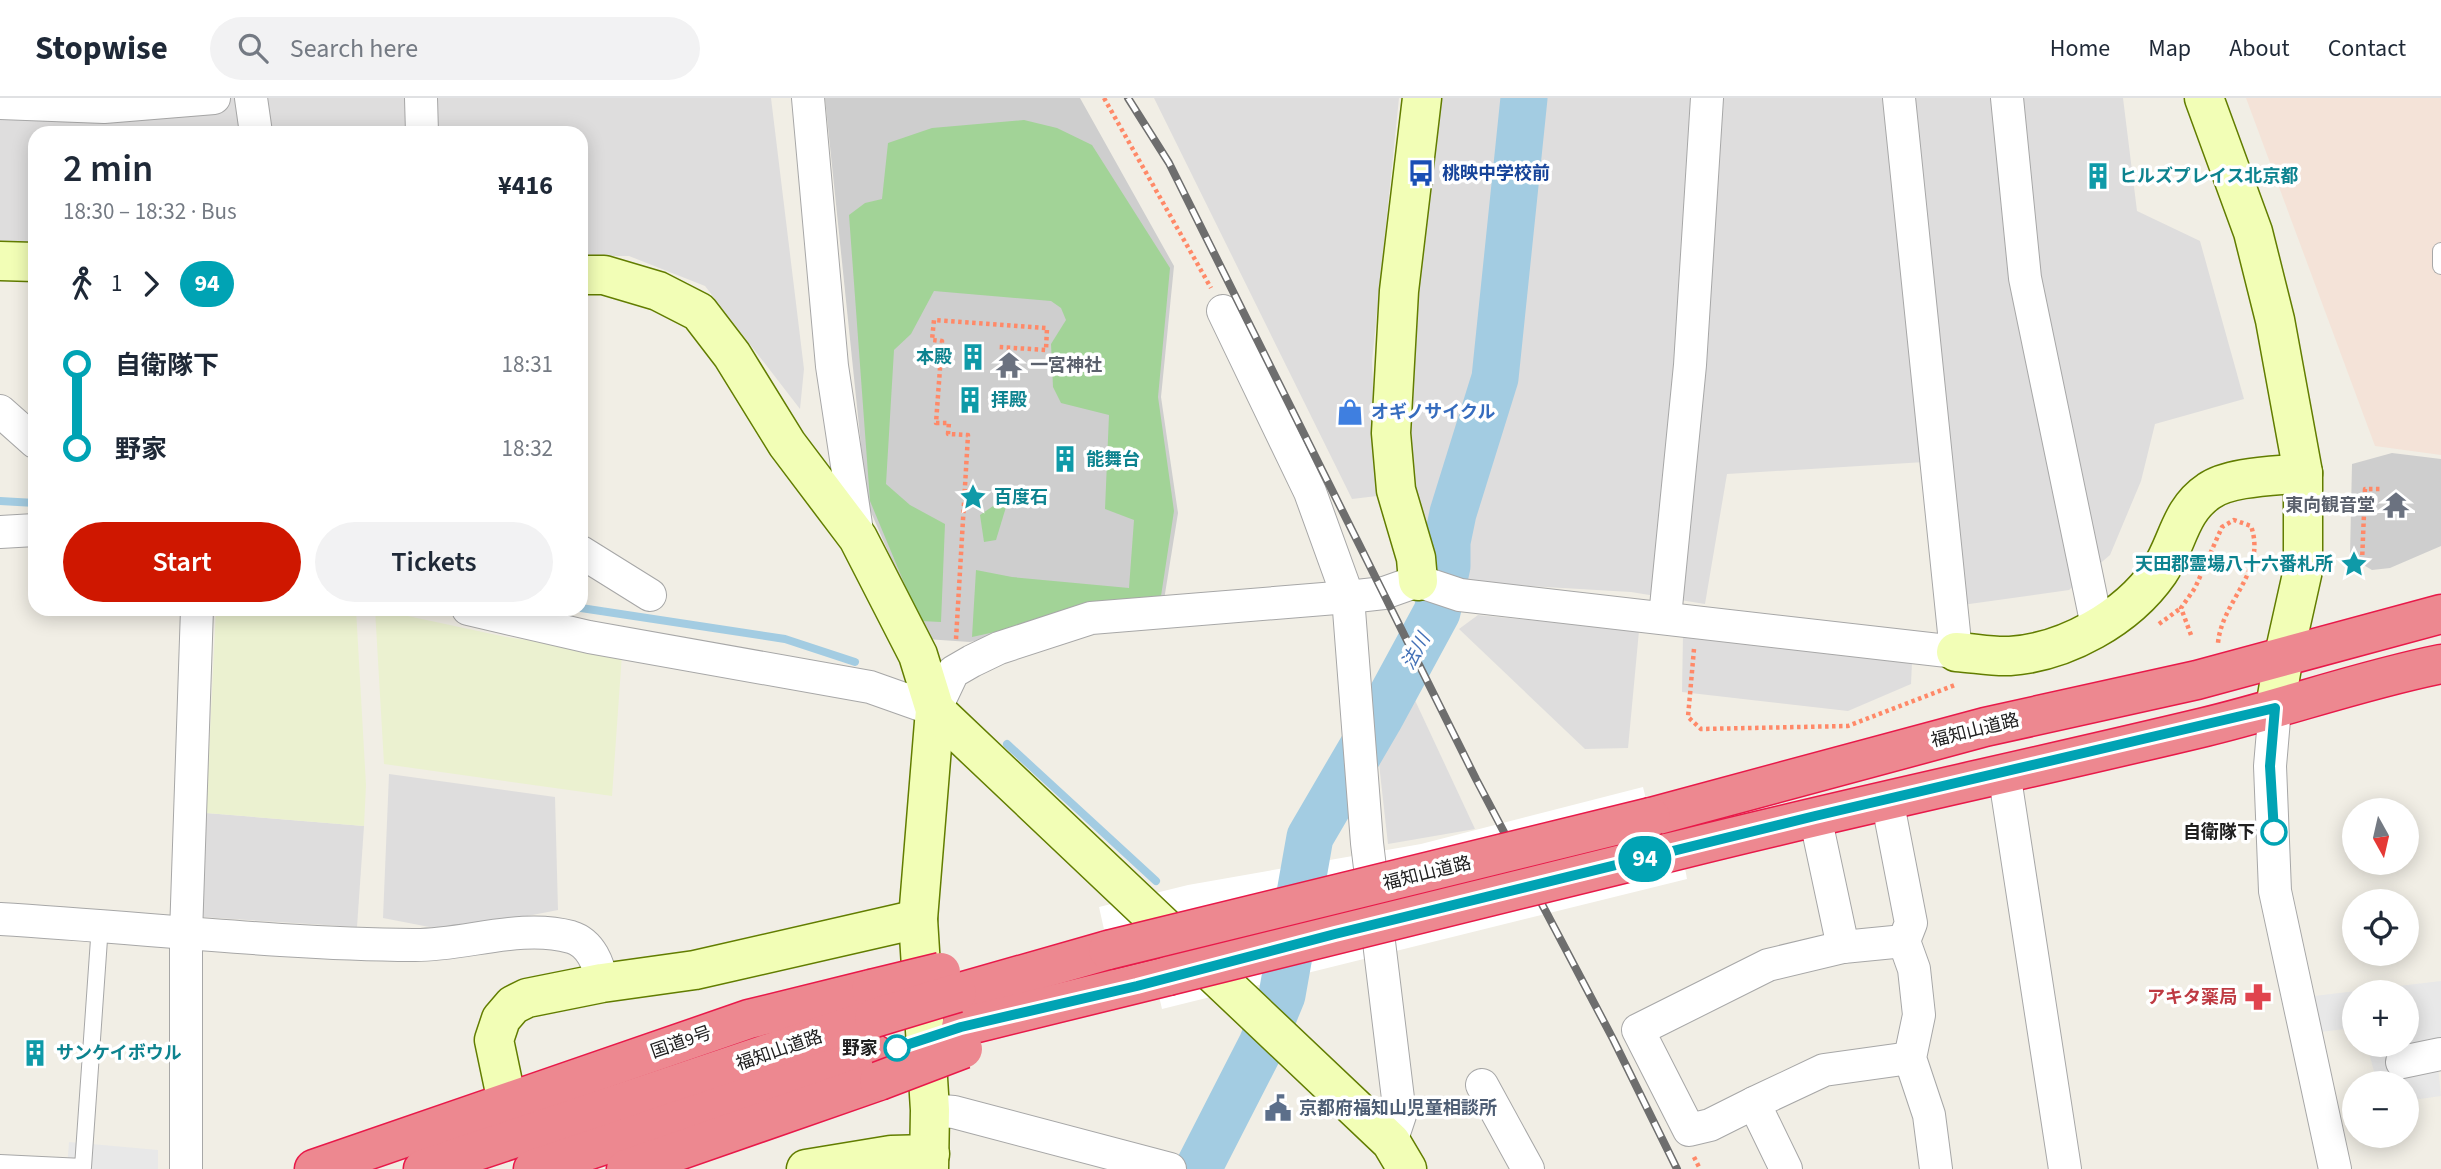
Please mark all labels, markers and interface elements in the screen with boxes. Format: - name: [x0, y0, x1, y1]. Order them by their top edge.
- search box: [210, 17, 700, 80]
- text: Stopwise: [35, 25, 168, 72]
- icon: search: [234, 29, 272, 67]
- text: Search here: [290, 30, 418, 67]
- text: Home: [2050, 31, 2110, 66]
- text: Map: [2148, 31, 2191, 66]
- text: About: [2229, 31, 2290, 66]
- text: Contact: [2328, 31, 2406, 66]
- text: 2 min: [63, 142, 153, 196]
- bus stop icon: 桃映中学校前: [1406, 158, 1436, 188]
- place label: 桃映中学校前: [1442, 161, 1550, 186]
- building icon: ヒルズプレイス北京都: [2083, 161, 2113, 191]
- place label: ヒルズプレイス北京都: [2119, 164, 2298, 189]
- text: ¥416: [498, 167, 553, 204]
- text: 18:30 – 18:32 · Bus: [63, 195, 237, 228]
- icon: walk: [63, 265, 101, 303]
- icon: forward: [132, 265, 170, 303]
- text: 94: [194, 266, 220, 301]
- text: 1: [111, 267, 122, 300]
- building icon: 本殿: [958, 342, 988, 372]
- place label: 本殿: [916, 345, 952, 370]
- text: 自衛隊下: [115, 347, 219, 384]
- text: 18:31: [502, 348, 553, 381]
- temple icon: 一宮神社: [994, 350, 1024, 380]
- place label: 一宮神社: [1030, 353, 1102, 378]
- building icon: 拝殿: [955, 385, 985, 415]
- place label: 拝殿: [991, 388, 1027, 413]
- shop icon: オギノサイクル: [1335, 397, 1365, 427]
- place label: オギノサイクル: [1371, 400, 1495, 425]
- text: 野家: [115, 431, 167, 468]
- text: 18:32: [502, 432, 553, 465]
- building icon: 能舞台: [1050, 444, 1080, 474]
- place label: 能舞台: [1086, 447, 1140, 472]
- place icon: 百度石: [958, 482, 988, 512]
- place label: 百度石: [994, 485, 1048, 510]
- temple icon: 東向観音堂: [2381, 490, 2411, 520]
- place label: 東向観音堂: [2285, 493, 2375, 518]
- button: Start: [63, 522, 301, 602]
- button: Tickets: [315, 522, 553, 602]
- place icon: 天田郡霊場八十六番札所: [2339, 549, 2369, 579]
- place label: 天田郡霊場八十六番札所: [2135, 552, 2333, 577]
- water label: 法川: [1395, 627, 1438, 675]
- street label: 福知山道路: [1928, 707, 2022, 754]
- north arrow: [2342, 798, 2418, 875]
- map controls: [2342, 798, 2419, 1148]
- marker: 自衛隊下: [2261, 819, 2287, 845]
- place label: 自衛隊下: [2183, 820, 2255, 845]
- line badge: 94: [1614, 836, 1676, 882]
- text: 94: [1632, 841, 1658, 876]
- street label: 福知山道路: [1380, 850, 1474, 897]
- button: locate: [2342, 889, 2419, 966]
- button: +: [2342, 980, 2419, 1057]
- pharmacy icon: アキタ薬局: [2243, 982, 2273, 1012]
- place label: アキタ薬局: [2147, 985, 2237, 1010]
- street label: 国道9号: [647, 1020, 715, 1065]
- street label: 福知山道路: [733, 1024, 826, 1077]
- marker: 野家: [884, 1035, 910, 1061]
- place label: 野家: [842, 1036, 878, 1061]
- building icon: サンケイボウル: [20, 1038, 50, 1068]
- place label: サンケイボウル: [56, 1041, 182, 1066]
- button: −: [2342, 1071, 2419, 1148]
- public building icon: 京都府福知山児童相談所: [1263, 1093, 1293, 1123]
- place label: 京都府福知山児童相談所: [1299, 1096, 1497, 1121]

